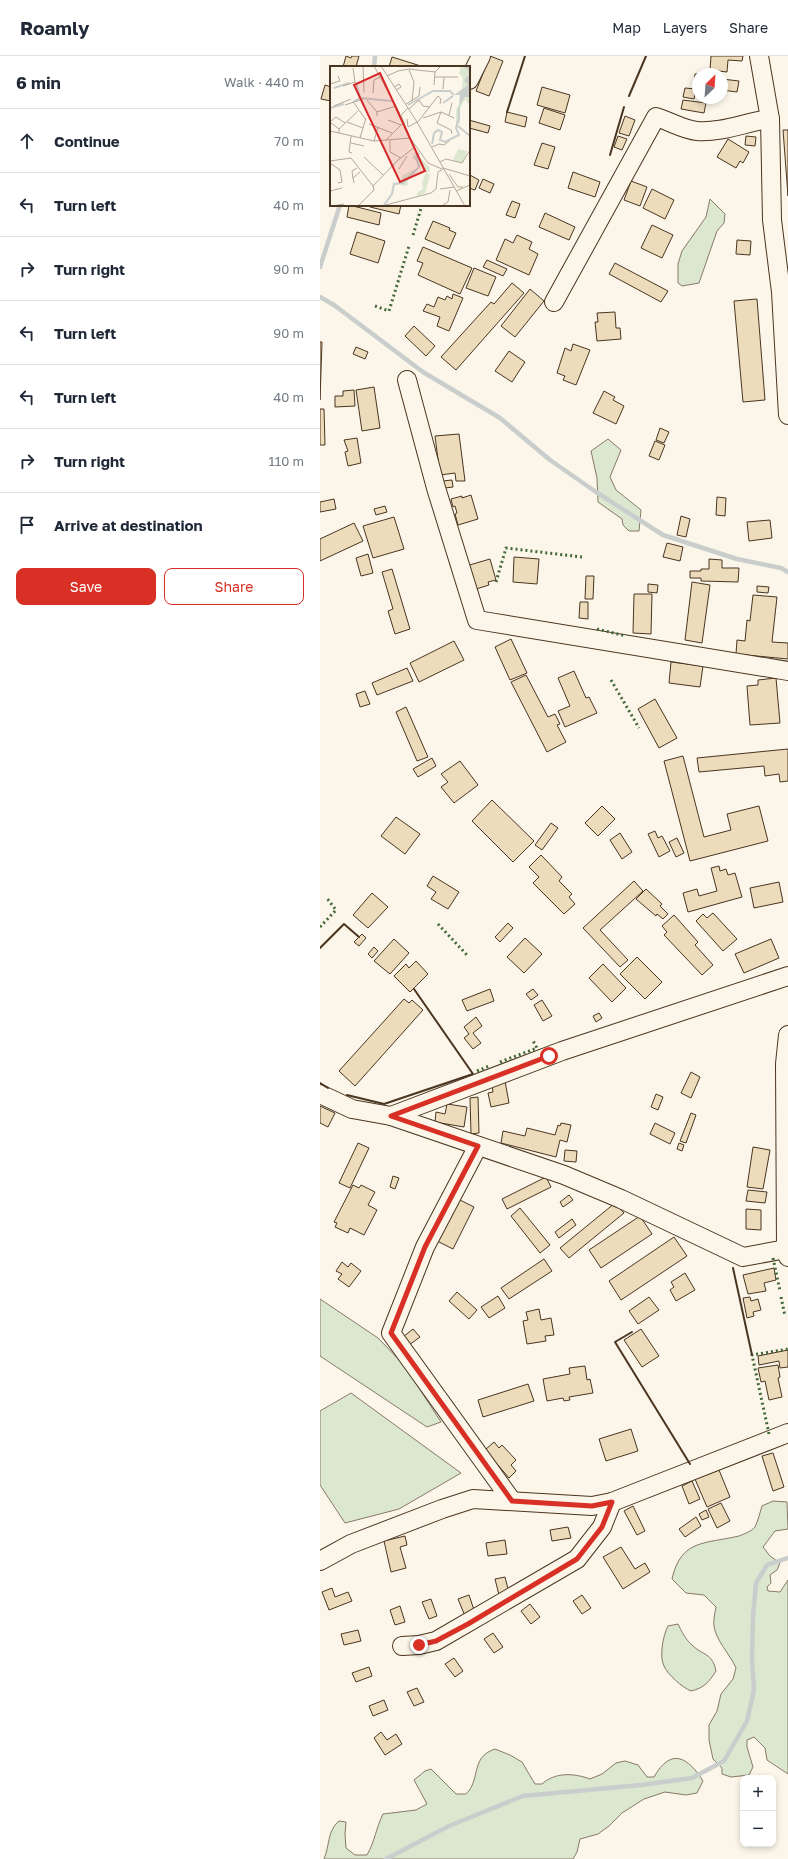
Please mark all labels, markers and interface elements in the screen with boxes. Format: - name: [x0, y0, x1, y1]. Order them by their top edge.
- text: Roamly: [20, 16, 89, 39]
- text: Map: [612, 19, 641, 36]
- text: Layers: [663, 19, 707, 36]
- text: Share: [729, 19, 768, 36]
- inset map: [330, 66, 470, 206]
- north arrow: [692, 68, 728, 104]
- text: 6 min: [16, 72, 61, 93]
- text: Walk · 440 m: [224, 74, 304, 90]
- icon: ahead: [16, 130, 38, 152]
- text: Continue: [54, 132, 120, 150]
- text: 70 m: [274, 133, 304, 149]
- icon: left: [16, 194, 38, 216]
- text: Turn left: [54, 196, 116, 214]
- text: 40 m: [273, 197, 304, 213]
- icon: right: [16, 258, 38, 280]
- text: Turn right: [54, 260, 125, 278]
- text: 90 m: [273, 261, 304, 277]
- icon: left: [16, 322, 38, 344]
- text: Turn left: [54, 324, 116, 342]
- text: 90 m: [273, 325, 304, 341]
- icon: left: [16, 386, 38, 408]
- text: Turn left: [54, 388, 116, 406]
- text: 40 m: [273, 389, 304, 405]
- icon: right: [16, 450, 38, 472]
- text: Turn right: [54, 452, 125, 470]
- text: 110 m: [269, 453, 304, 469]
- icon: arrive: [16, 514, 38, 536]
- text: Arrive at destination: [54, 516, 203, 534]
- button: Save: [16, 568, 156, 605]
- button: Share: [164, 568, 304, 605]
- route start: [540, 1047, 558, 1065]
- route end: [410, 1636, 428, 1654]
- map controls: [740, 1775, 776, 1847]
- button: +: [740, 1775, 776, 1811]
- button: −: [740, 1811, 776, 1847]

